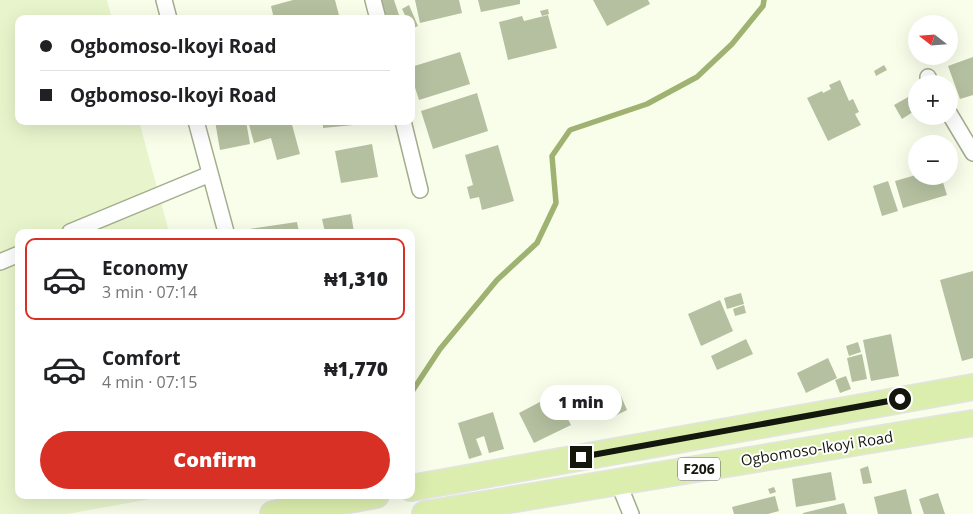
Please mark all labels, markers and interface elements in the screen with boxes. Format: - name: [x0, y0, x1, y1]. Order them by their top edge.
- north arrow: [908, 15, 958, 65]
- map controls: [908, 15, 958, 185]
- text: Ogbomoso-Ikoyi Road: [70, 33, 277, 59]
- button: +: [908, 75, 958, 125]
- text: Ogbomoso-Ikoyi Road: [70, 82, 277, 108]
- button: −: [908, 135, 958, 185]
- text: Economy: [102, 255, 188, 281]
- icon: car: [42, 257, 87, 302]
- text: ₦1,310: [324, 266, 388, 292]
- text: 3 min · 07:14: [102, 281, 197, 303]
- text: Comfort: [102, 345, 181, 371]
- icon: car: [42, 347, 87, 392]
- text: ₦1,770: [324, 356, 388, 382]
- text: 4 min · 07:15: [102, 371, 197, 393]
- callout: 1 min: [540, 384, 622, 420]
- route start: [889, 388, 911, 410]
- text: 1 min: [558, 391, 604, 413]
- street label: Ogbomoso-Ikoyi Road: [739, 426, 894, 470]
- button: Confirm: [40, 431, 390, 489]
- route end: [570, 446, 592, 468]
- road number: F206: [678, 458, 720, 480]

